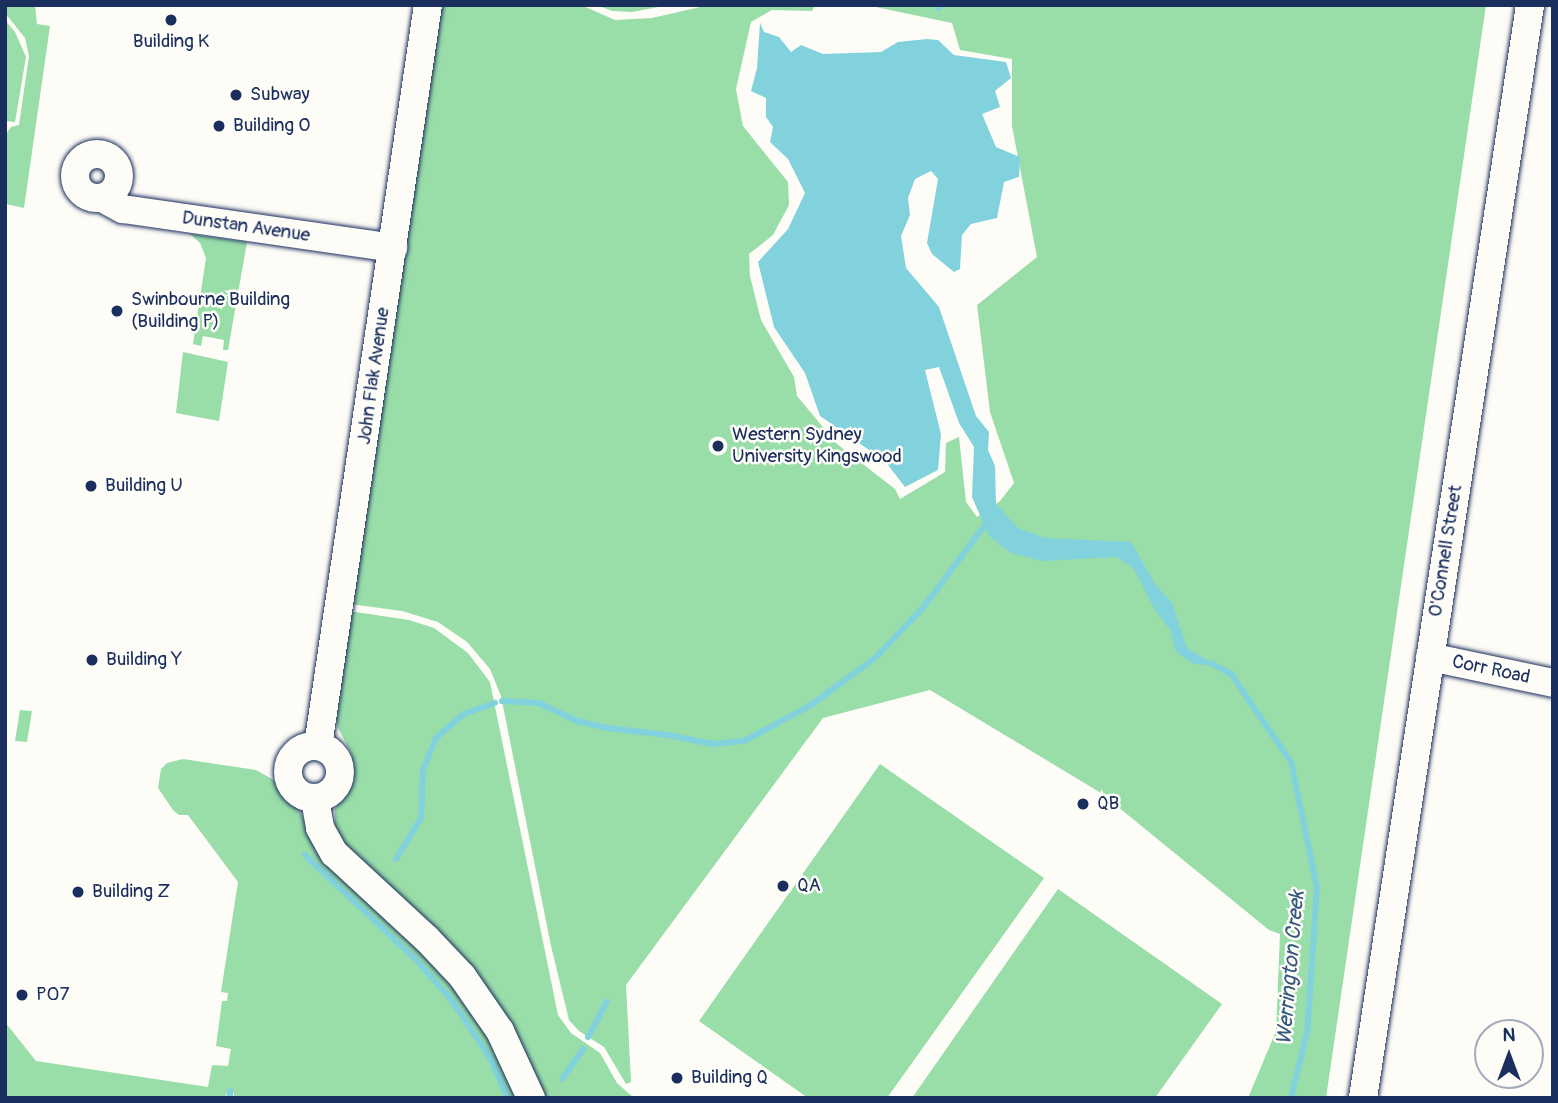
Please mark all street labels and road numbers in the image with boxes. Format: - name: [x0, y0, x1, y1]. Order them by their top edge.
- street label: Dunstan Avenue: [180, 207, 312, 247]
- street label: John Flak Avenue: [353, 306, 395, 446]
- street label: O'Connell Street: [1424, 483, 1468, 619]
- street label: Corr Road: [1450, 651, 1532, 689]

